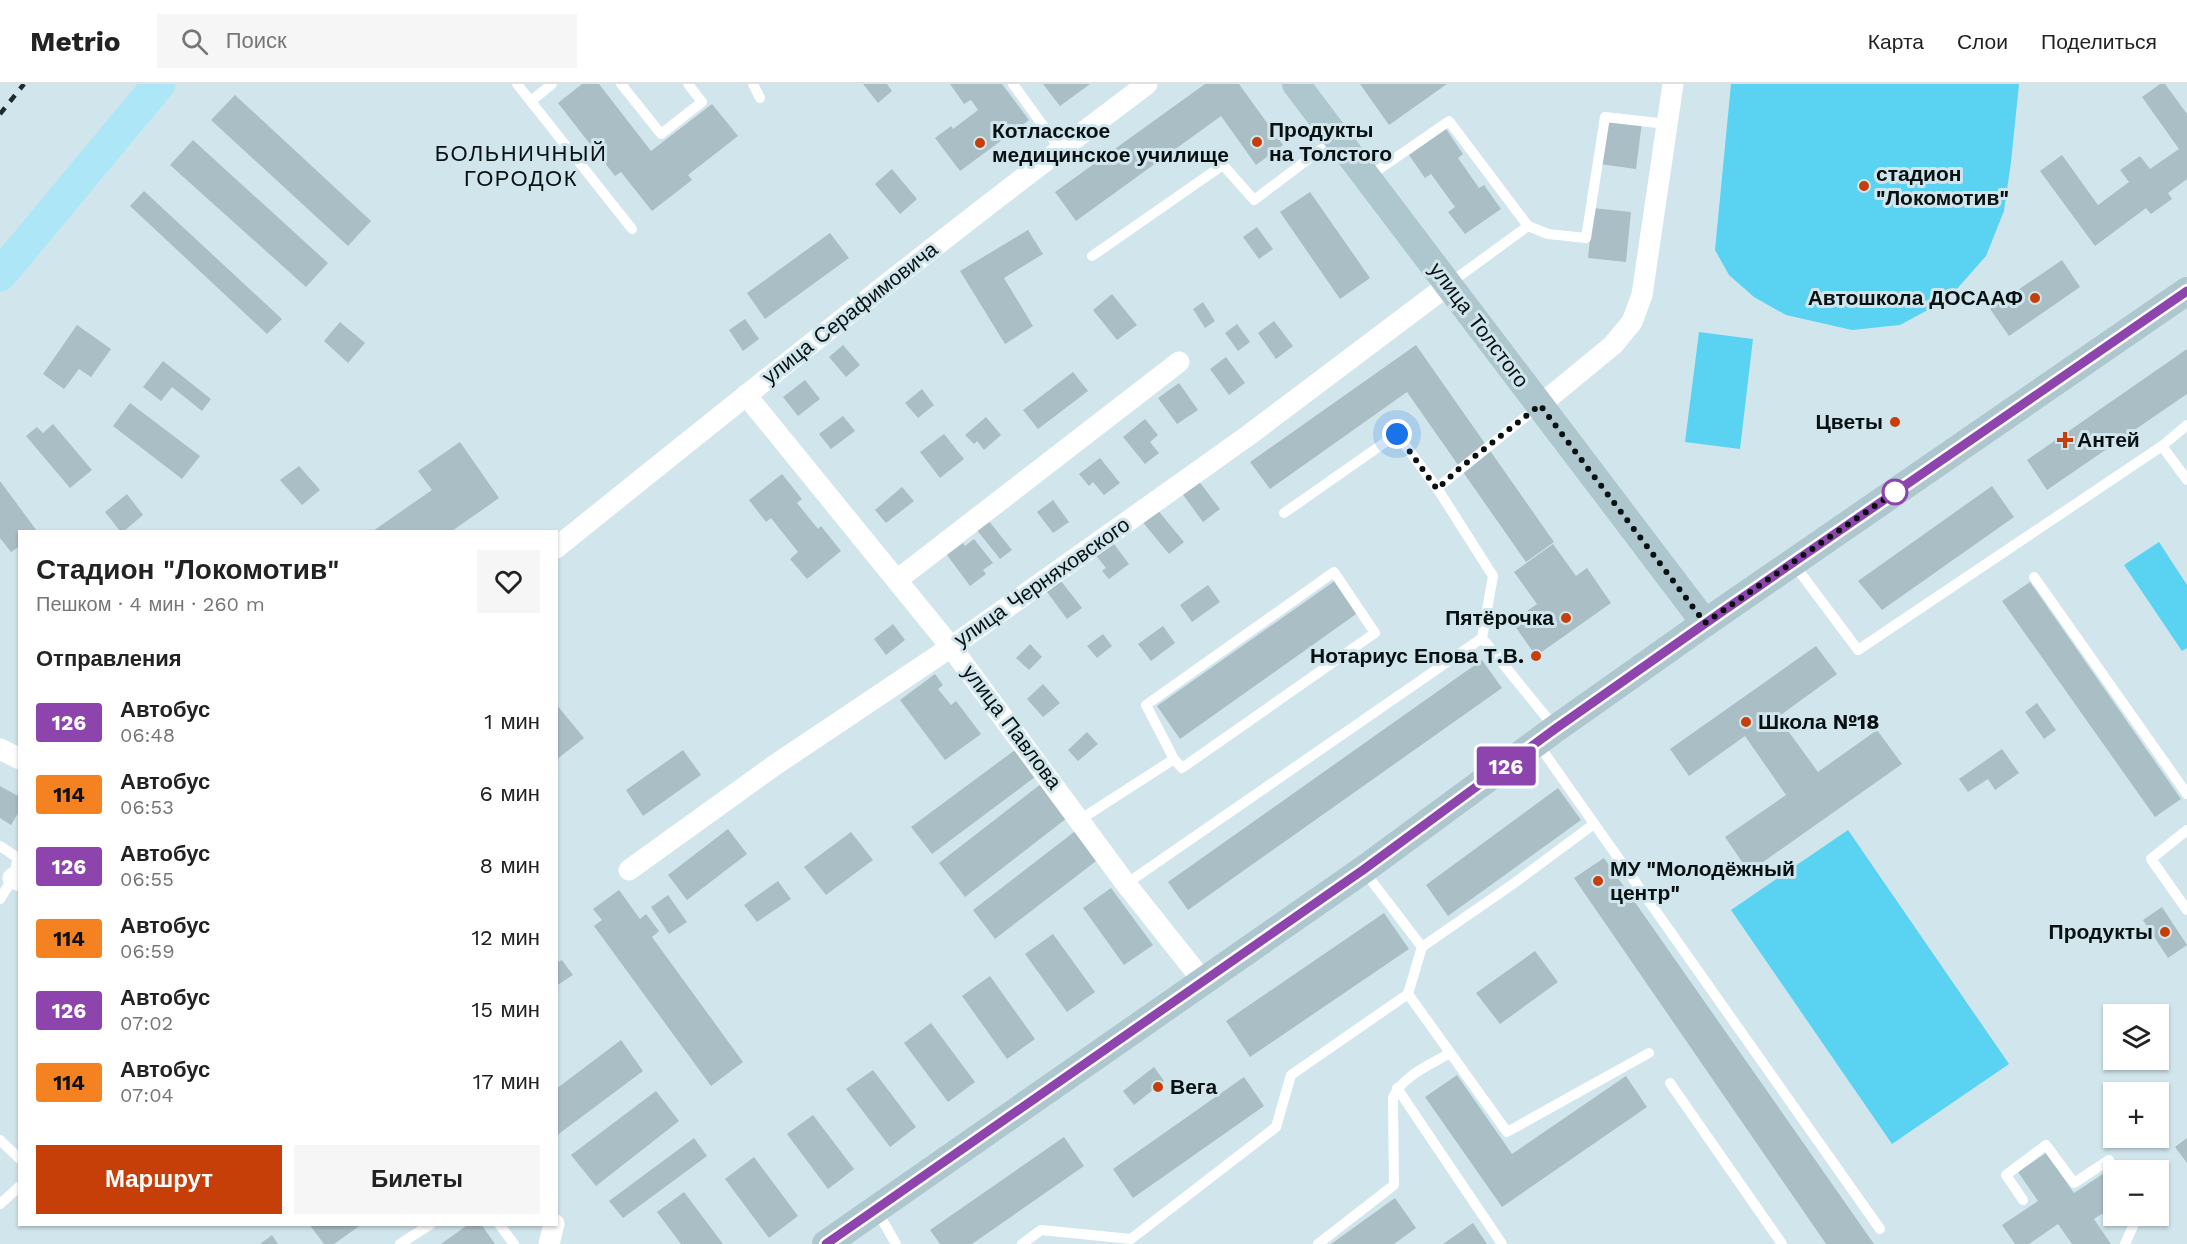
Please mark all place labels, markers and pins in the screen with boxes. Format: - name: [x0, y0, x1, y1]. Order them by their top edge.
- place label: Продукты на Толстого: [1269, 117, 1392, 166]
- place label: Котласское медицинское училище: [992, 118, 1229, 167]
- marker: Продукты на Толстого: [1250, 135, 1264, 149]
- marker: Котласское медицинское училище: [973, 136, 987, 150]
- place label: стадион "Локомотив": [1876, 161, 2009, 210]
- marker: стадион "Локомотив": [1857, 179, 1871, 193]
- place label: Автошкола ДОСААФ: [1808, 285, 2023, 310]
- marker: Автошкола ДОСААФ: [2028, 291, 2042, 305]
- place label: Цветы: [1815, 409, 1883, 434]
- marker: Цветы: [1888, 415, 1902, 429]
- place label: Антей: [2077, 427, 2140, 452]
- marker: Антей: [2058, 433, 2072, 447]
- unlabelled marker: [1882, 479, 1908, 505]
- place label: Пятёрочка: [1445, 605, 1554, 630]
- marker: Пятёрочка: [1559, 611, 1573, 625]
- place label: Нотариус Епова Т.В.: [1310, 643, 1524, 668]
- marker: Нотариус Епова Т.В.: [1529, 649, 1543, 663]
- place label: Школа №18: [1758, 709, 1879, 734]
- marker: Школа №18: [1739, 715, 1753, 729]
- place label: МУ "Молодёжный центр": [1610, 856, 1795, 905]
- marker: МУ "Молодёжный центр": [1591, 874, 1605, 888]
- place label: Продукты: [2049, 919, 2153, 944]
- marker: Продукты: [2158, 925, 2172, 939]
- place label: Вега: [1170, 1074, 1218, 1099]
- marker: Вега: [1151, 1080, 1165, 1094]

